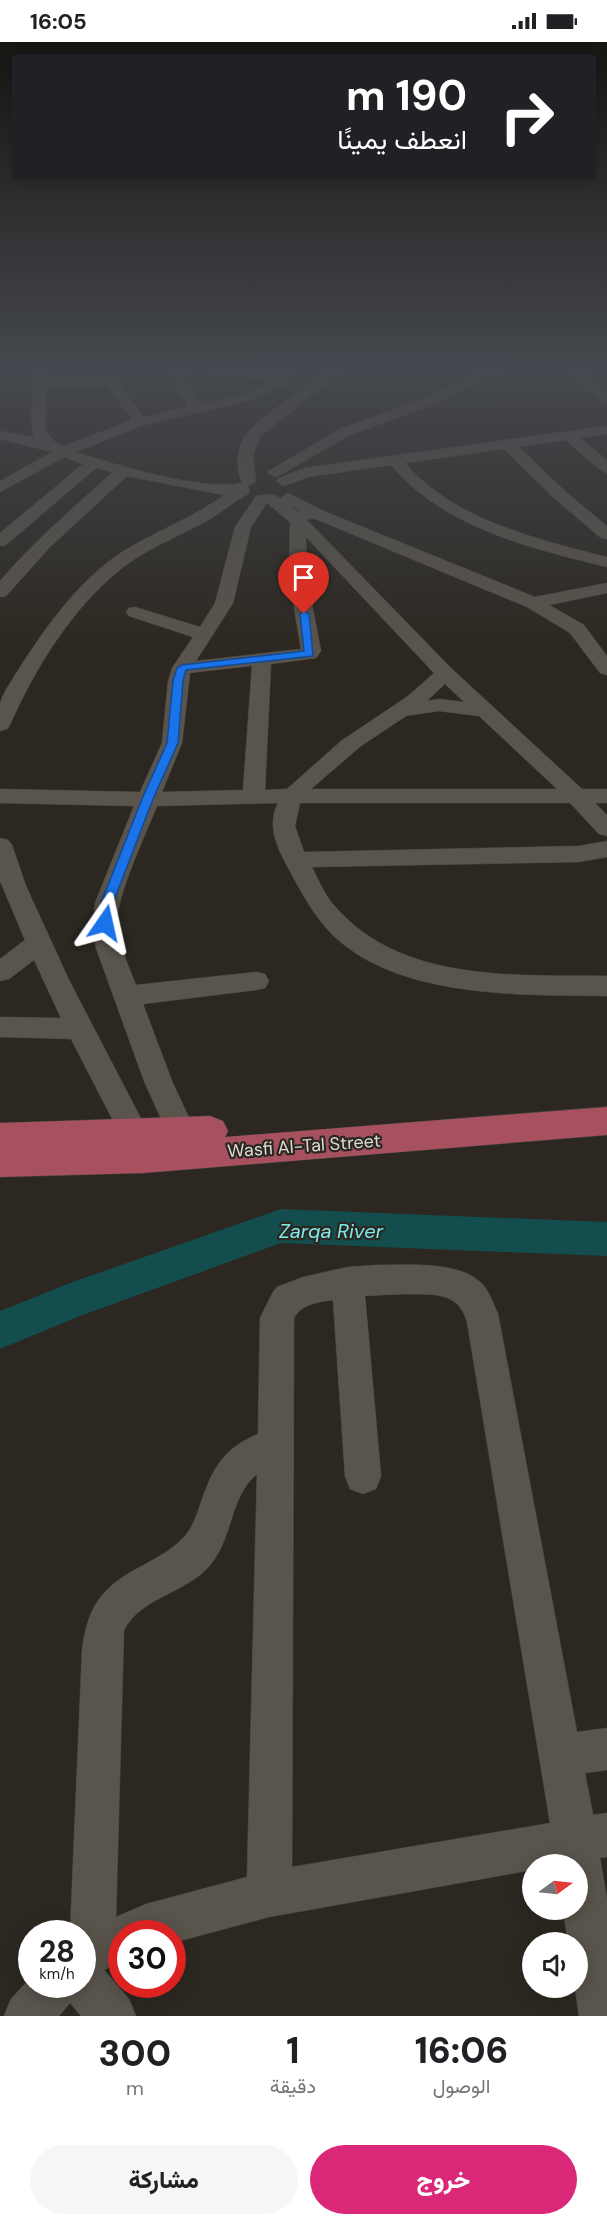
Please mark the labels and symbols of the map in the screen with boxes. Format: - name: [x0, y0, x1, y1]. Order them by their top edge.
- pin: [278, 552, 329, 614]
- position arrow: [73, 891, 137, 955]
- street label: Wasfi Al-Tal Street: [227, 1129, 381, 1163]
- water label: Zarqa River: [279, 1218, 384, 1244]
- north arrow: [522, 1854, 588, 1920]
- speed limit sign: 30: [108, 1920, 186, 1998]

